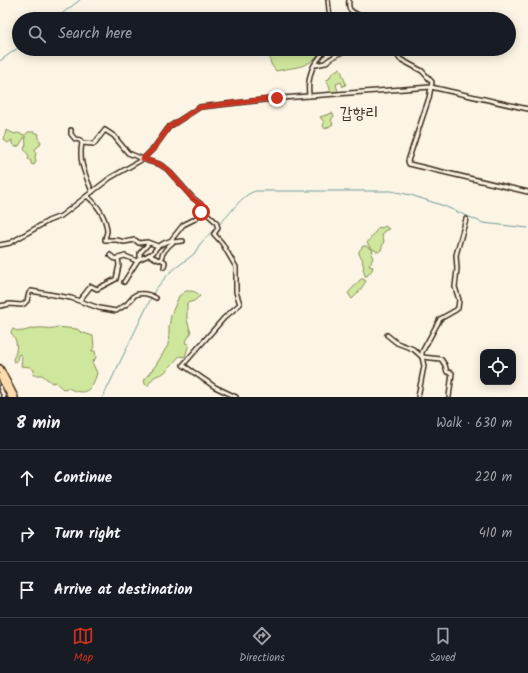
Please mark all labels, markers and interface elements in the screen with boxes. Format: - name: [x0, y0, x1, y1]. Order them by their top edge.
- search box: [12, 12, 516, 56]
- text: Search here: [58, 22, 132, 46]
- icon: search: [26, 23, 48, 45]
- route end: [268, 89, 286, 107]
- district label: 갑향리: [340, 101, 378, 126]
- route start: [192, 203, 210, 221]
- map controls: [480, 349, 516, 385]
- button: locate: [480, 349, 516, 385]
- text: 8 min: [16, 410, 60, 437]
- text: Walk · 630 m: [436, 413, 512, 434]
- text: Continue: [54, 466, 112, 490]
- icon: ahead: [16, 467, 38, 489]
- text: 220 m: [475, 467, 512, 488]
- text: Turn right: [54, 522, 121, 546]
- icon: right: [16, 523, 38, 545]
- text: 410 m: [479, 523, 512, 544]
- text: Arrive at destination: [54, 578, 193, 602]
- icon: arrive: [16, 579, 38, 601]
- tab: Map: [72, 625, 94, 667]
- tab: Directions: [239, 625, 285, 667]
- tab: Saved: [430, 625, 456, 667]

